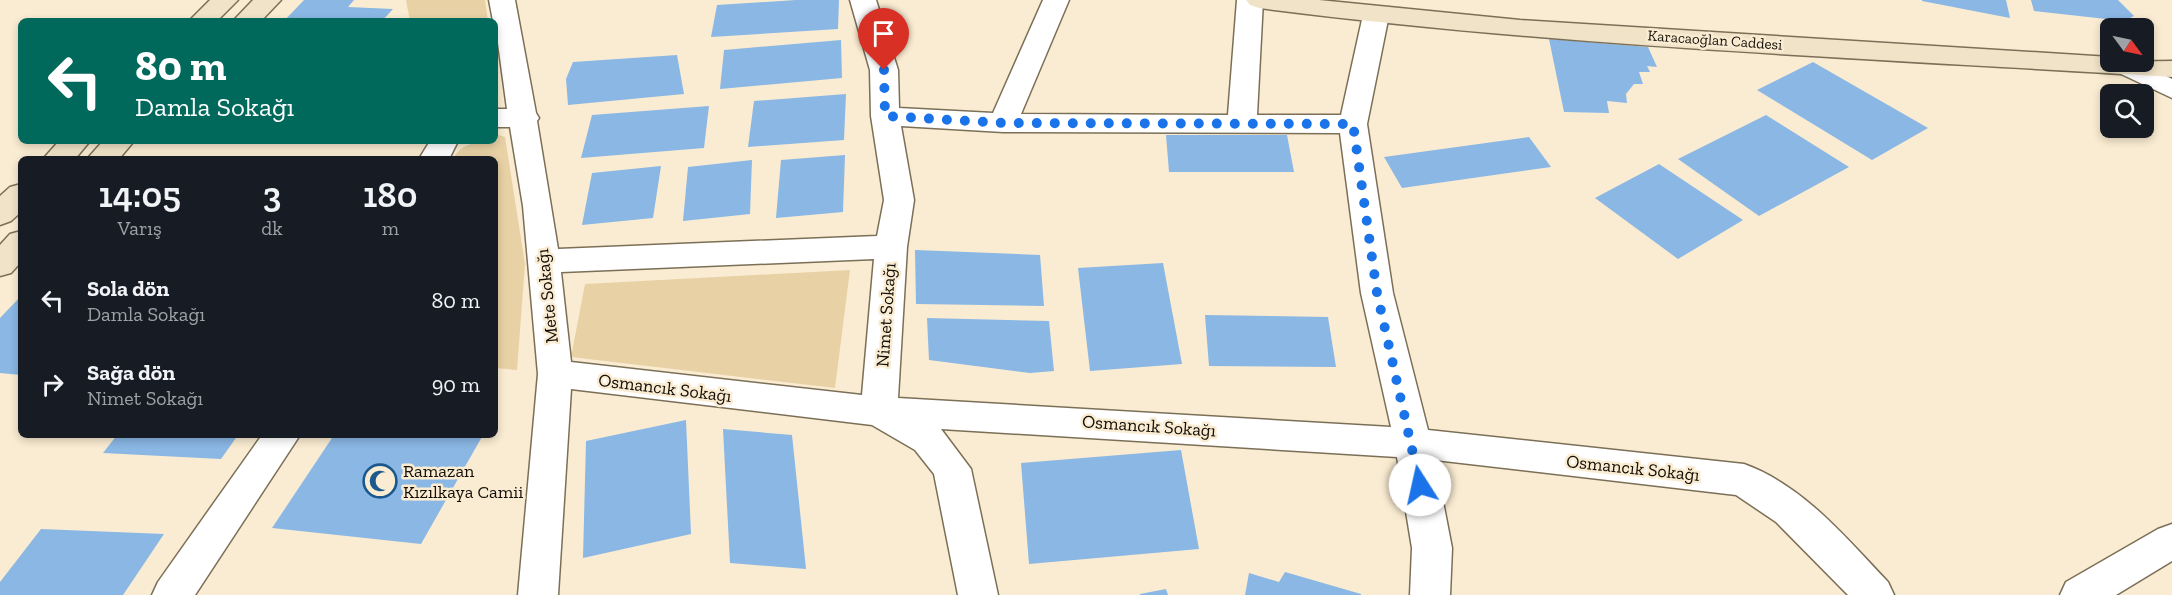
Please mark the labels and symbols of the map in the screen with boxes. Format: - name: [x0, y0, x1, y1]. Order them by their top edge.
- pin: [858, 8, 909, 70]
- north arrow: [2100, 18, 2154, 72]
- street label: Karacaoğlan Caddesi: [1647, 26, 1783, 54]
- street label: Mete Sokağı: [531, 248, 563, 344]
- street label: Nimet Sokağı: [871, 262, 901, 368]
- street label: Osmancık Sokağı: [597, 369, 733, 407]
- street label: Osmancık Sokağı: [1081, 410, 1217, 442]
- street label: Osmancık Sokağı: [1565, 450, 1701, 486]
- position arrow: [1388, 453, 1452, 517]
- place label: Ramazan Kızılkaya Camii: [403, 460, 523, 503]
- mosque icon: Ramazan Kızılkaya Camii: [362, 463, 398, 499]

